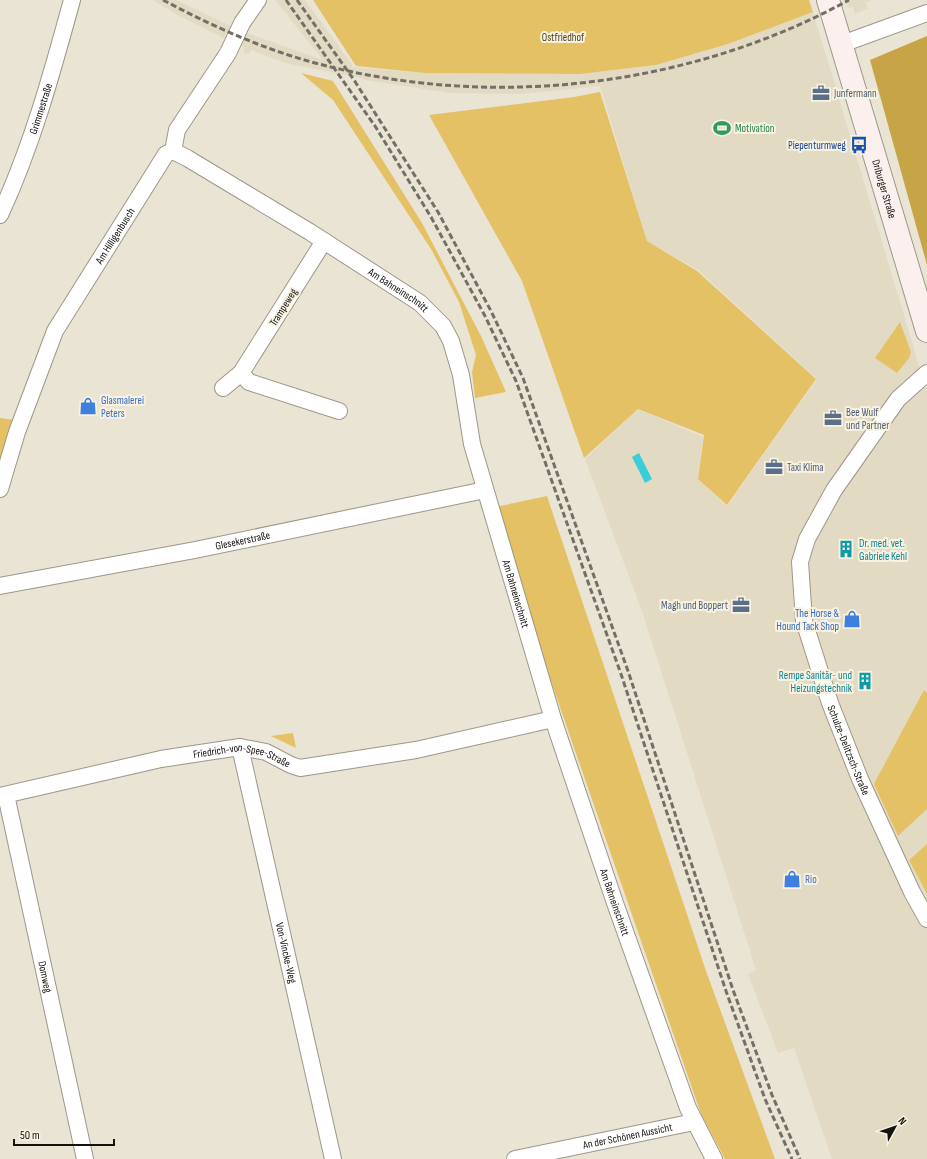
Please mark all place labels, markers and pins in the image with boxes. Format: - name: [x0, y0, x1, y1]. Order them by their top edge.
- office icon: Junfermann: [811, 83, 831, 103]
- place label: Junfermann: [833, 87, 877, 100]
- sports icon: Motivation: [712, 118, 732, 138]
- place label: Motivation: [735, 122, 775, 135]
- bus stop icon: Piepenturmweg: [849, 135, 869, 155]
- place label: Piepenturmweg: [788, 139, 847, 152]
- place label: Glasmalerei Peters: [101, 394, 144, 420]
- shop icon: Glasmalerei Peters: [78, 396, 98, 416]
- place label: Bee Wulf und Partner: [846, 406, 889, 432]
- office icon: Bee Wulf und Partner: [823, 408, 843, 428]
- office icon: Taxi Klima: [764, 457, 784, 477]
- place label: Taxi Klima: [787, 461, 824, 474]
- place label: Dr. med. vet. Gabriele Kehl: [859, 537, 907, 563]
- building icon: Dr. med. vet. Gabriele Kehl: [836, 539, 856, 559]
- office icon: Magh und Boppert: [731, 595, 751, 615]
- place label: Magh und Boppert: [661, 599, 729, 612]
- place label: The Horse & Hound Tack Shop: [776, 607, 839, 633]
- shop icon: The Horse & Hound Tack Shop: [842, 609, 862, 629]
- place label: Rempe Sanitär- und Heizungstechnik: [779, 669, 853, 695]
- building icon: Rempe Sanitär- und Heizungstechnik: [855, 671, 875, 691]
- shop icon: Rio: [782, 869, 802, 889]
- place label: Rio: [805, 873, 817, 886]

